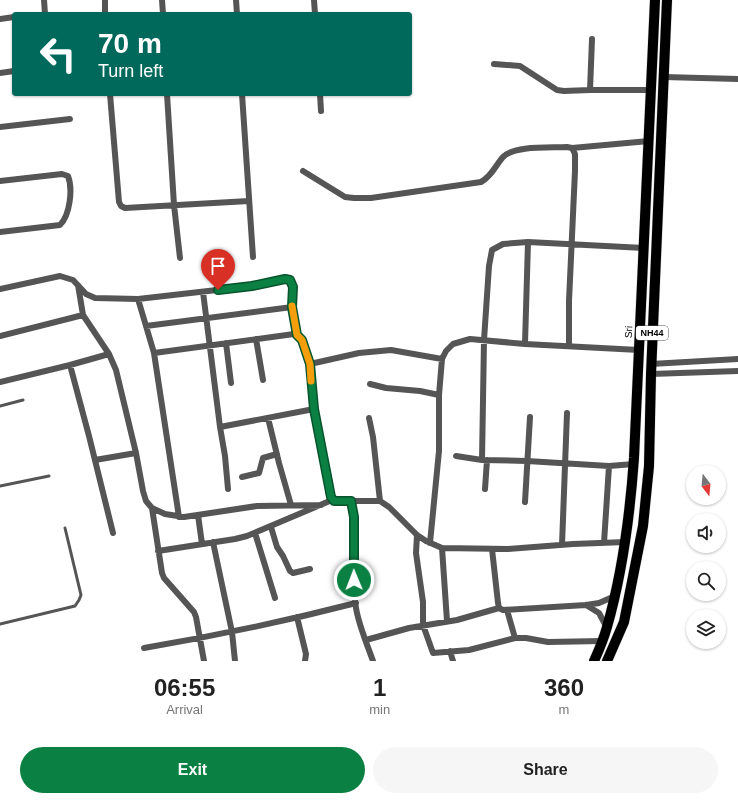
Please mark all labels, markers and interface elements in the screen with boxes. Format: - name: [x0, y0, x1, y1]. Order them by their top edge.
- icon: left: [32, 28, 84, 80]
- text: 70 m: [98, 28, 162, 59]
- text: Turn left: [98, 61, 163, 81]
- pin: [201, 249, 235, 290]
- icon: arrive: [207, 255, 229, 277]
- street label: Sri: [623, 326, 634, 338]
- road number: NH44: [636, 326, 668, 340]
- north arrow: [686, 465, 726, 505]
- map controls: [686, 465, 726, 649]
- button: sound: [686, 513, 726, 553]
- position arrow: [333, 559, 375, 601]
- button: search: [686, 561, 726, 601]
- button: layers: [686, 609, 726, 649]
- text: 06:55: [154, 674, 215, 701]
- text: 1: [373, 674, 386, 701]
- text: 360: [544, 674, 584, 701]
- text: Arrival: [166, 702, 203, 717]
- text: min: [369, 702, 390, 717]
- text: m: [559, 702, 569, 717]
- button: Exit: [20, 747, 365, 793]
- button: Share: [373, 747, 718, 793]

